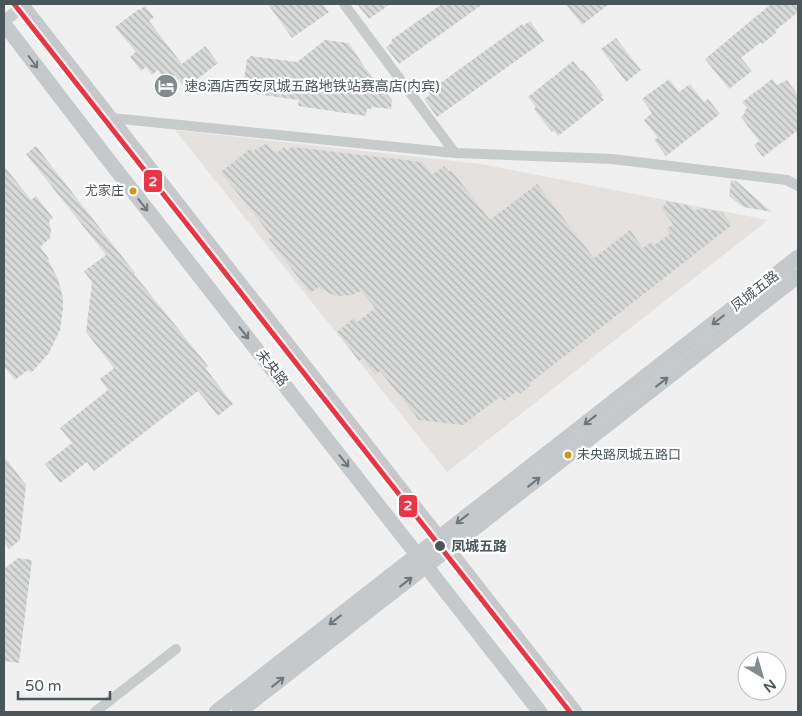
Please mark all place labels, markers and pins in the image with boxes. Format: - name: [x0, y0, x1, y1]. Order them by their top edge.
- hotel icon: 速8酒店西安凤城五路地铁站赛高店(内宾): [153, 73, 179, 99]
- place label: 速8酒店西安凤城五路地铁站赛高店(内宾): [184, 78, 440, 95]
- place label: 尤家庄: [85, 183, 124, 199]
- marker: 尤家庄: [128, 186, 138, 196]
- place label: 未央路凤城五路口: [577, 447, 681, 463]
- marker: 未央路凤城五路口: [563, 450, 573, 460]
- place label: 凤城五路: [451, 538, 507, 555]
- marker: 凤城五路: [433, 539, 447, 553]

